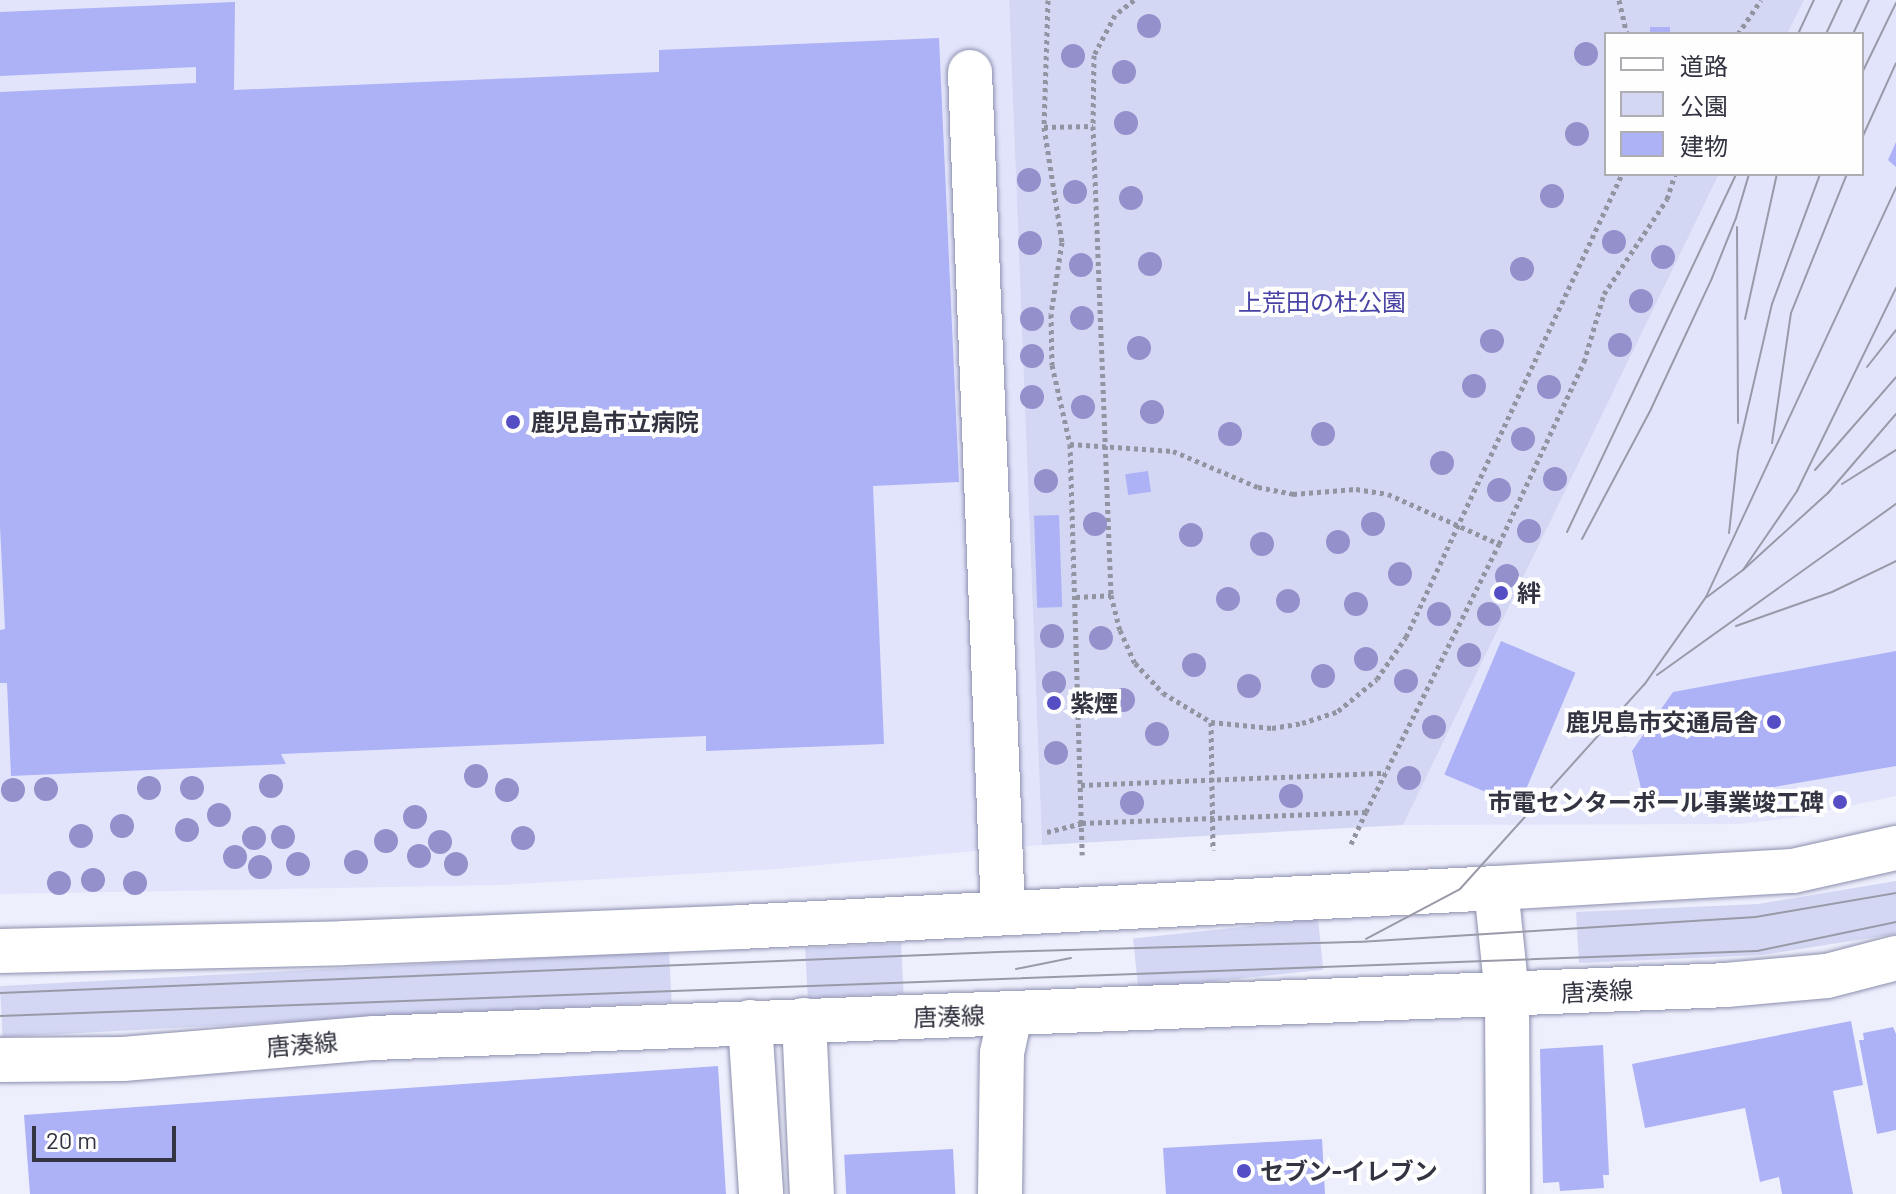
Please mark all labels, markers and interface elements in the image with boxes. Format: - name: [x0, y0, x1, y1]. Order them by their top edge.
- legend: [1604, 32, 1864, 176]
- text: 道路: [1680, 51, 1728, 80]
- text: 公園: [1680, 91, 1728, 120]
- text: 建物: [1680, 131, 1728, 160]
- park label: 上荒田の杜公園: [1238, 288, 1406, 316]
- place label: 鹿児島市立病院: [531, 408, 699, 436]
- marker: 鹿児島市立病院: [502, 411, 524, 433]
- place label: 絆: [1517, 579, 1541, 607]
- marker: 絆: [1492, 584, 1510, 602]
- place label: 紫煙: [1070, 689, 1118, 717]
- marker: 紫煙: [1045, 694, 1063, 712]
- place label: 鹿児島市交通局舎: [1566, 708, 1758, 736]
- marker: 鹿児島市交通局舎: [1765, 713, 1783, 731]
- place label: 市電センターポール事業竣工碑: [1488, 788, 1824, 816]
- marker: 市電センターポール事業竣工碑: [1831, 793, 1849, 811]
- street label: 唐湊線: [1560, 975, 1634, 1007]
- street label: 唐湊線: [913, 1000, 985, 1032]
- street label: 唐湊線: [265, 1027, 339, 1061]
- scale bar: [36, 1110, 180, 1160]
- text: 20 m: [46, 1125, 97, 1154]
- place label: セブン-イレブン: [1260, 1157, 1438, 1185]
- marker: セブン-イレブン: [1235, 1162, 1253, 1180]

